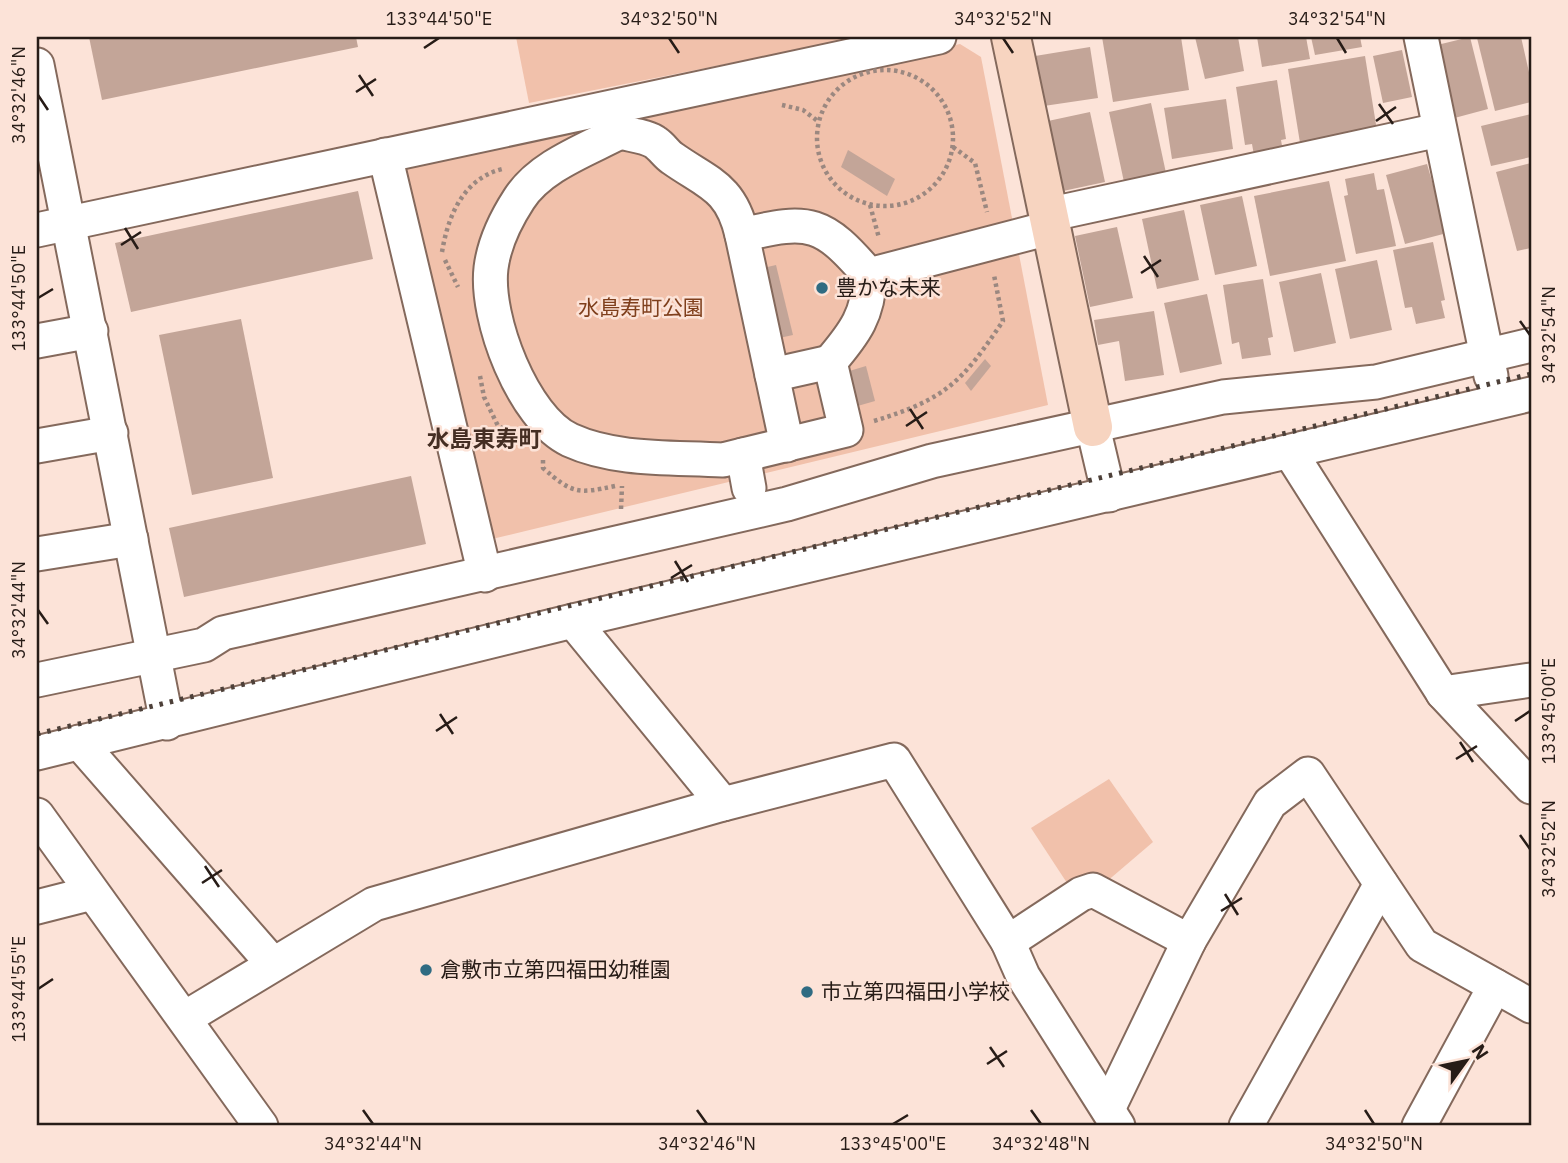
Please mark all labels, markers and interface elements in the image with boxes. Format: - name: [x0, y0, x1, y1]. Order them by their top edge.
- text: 133°44'50"E: [386, 7, 492, 30]
- text: 34°32'50"N: [620, 7, 718, 30]
- text: 34°32'52"N: [954, 7, 1052, 30]
- text: 34°32'54"N: [1288, 7, 1386, 30]
- text: 34°32'46"N: [7, 46, 30, 144]
- text: 133°44'50"E: [7, 245, 30, 351]
- place label: 豊かな未来: [836, 273, 941, 301]
- marker: 豊かな未来: [814, 280, 830, 296]
- text: 34°32'54"N: [1537, 286, 1560, 384]
- park label: 水島寿町公園: [578, 293, 704, 321]
- district label: 水島東寿町: [427, 423, 542, 453]
- text: 34°32'44"N: [7, 561, 30, 659]
- text: 133°45'00"E: [1537, 658, 1560, 764]
- text: 34°32'52"N: [1537, 800, 1560, 898]
- text: 133°44'55"E: [7, 936, 30, 1042]
- place label: 倉敷市立第四福田幼稚園: [440, 955, 671, 983]
- marker: 倉敷市立第四福田幼稚園: [418, 962, 434, 978]
- place label: 市立第四福田小学校: [821, 977, 1010, 1005]
- marker: 市立第四福田小学校: [799, 984, 815, 1000]
- north arrow: [1432, 1026, 1502, 1096]
- text: N: [1466, 1039, 1494, 1064]
- text: 34°32'44"N: [324, 1132, 422, 1155]
- text: 34°32'46"N: [658, 1132, 756, 1155]
- text: 133°45'00"E: [840, 1132, 946, 1155]
- text: 34°32'48"N: [992, 1132, 1090, 1155]
- text: 34°32'50"N: [1325, 1132, 1423, 1155]

